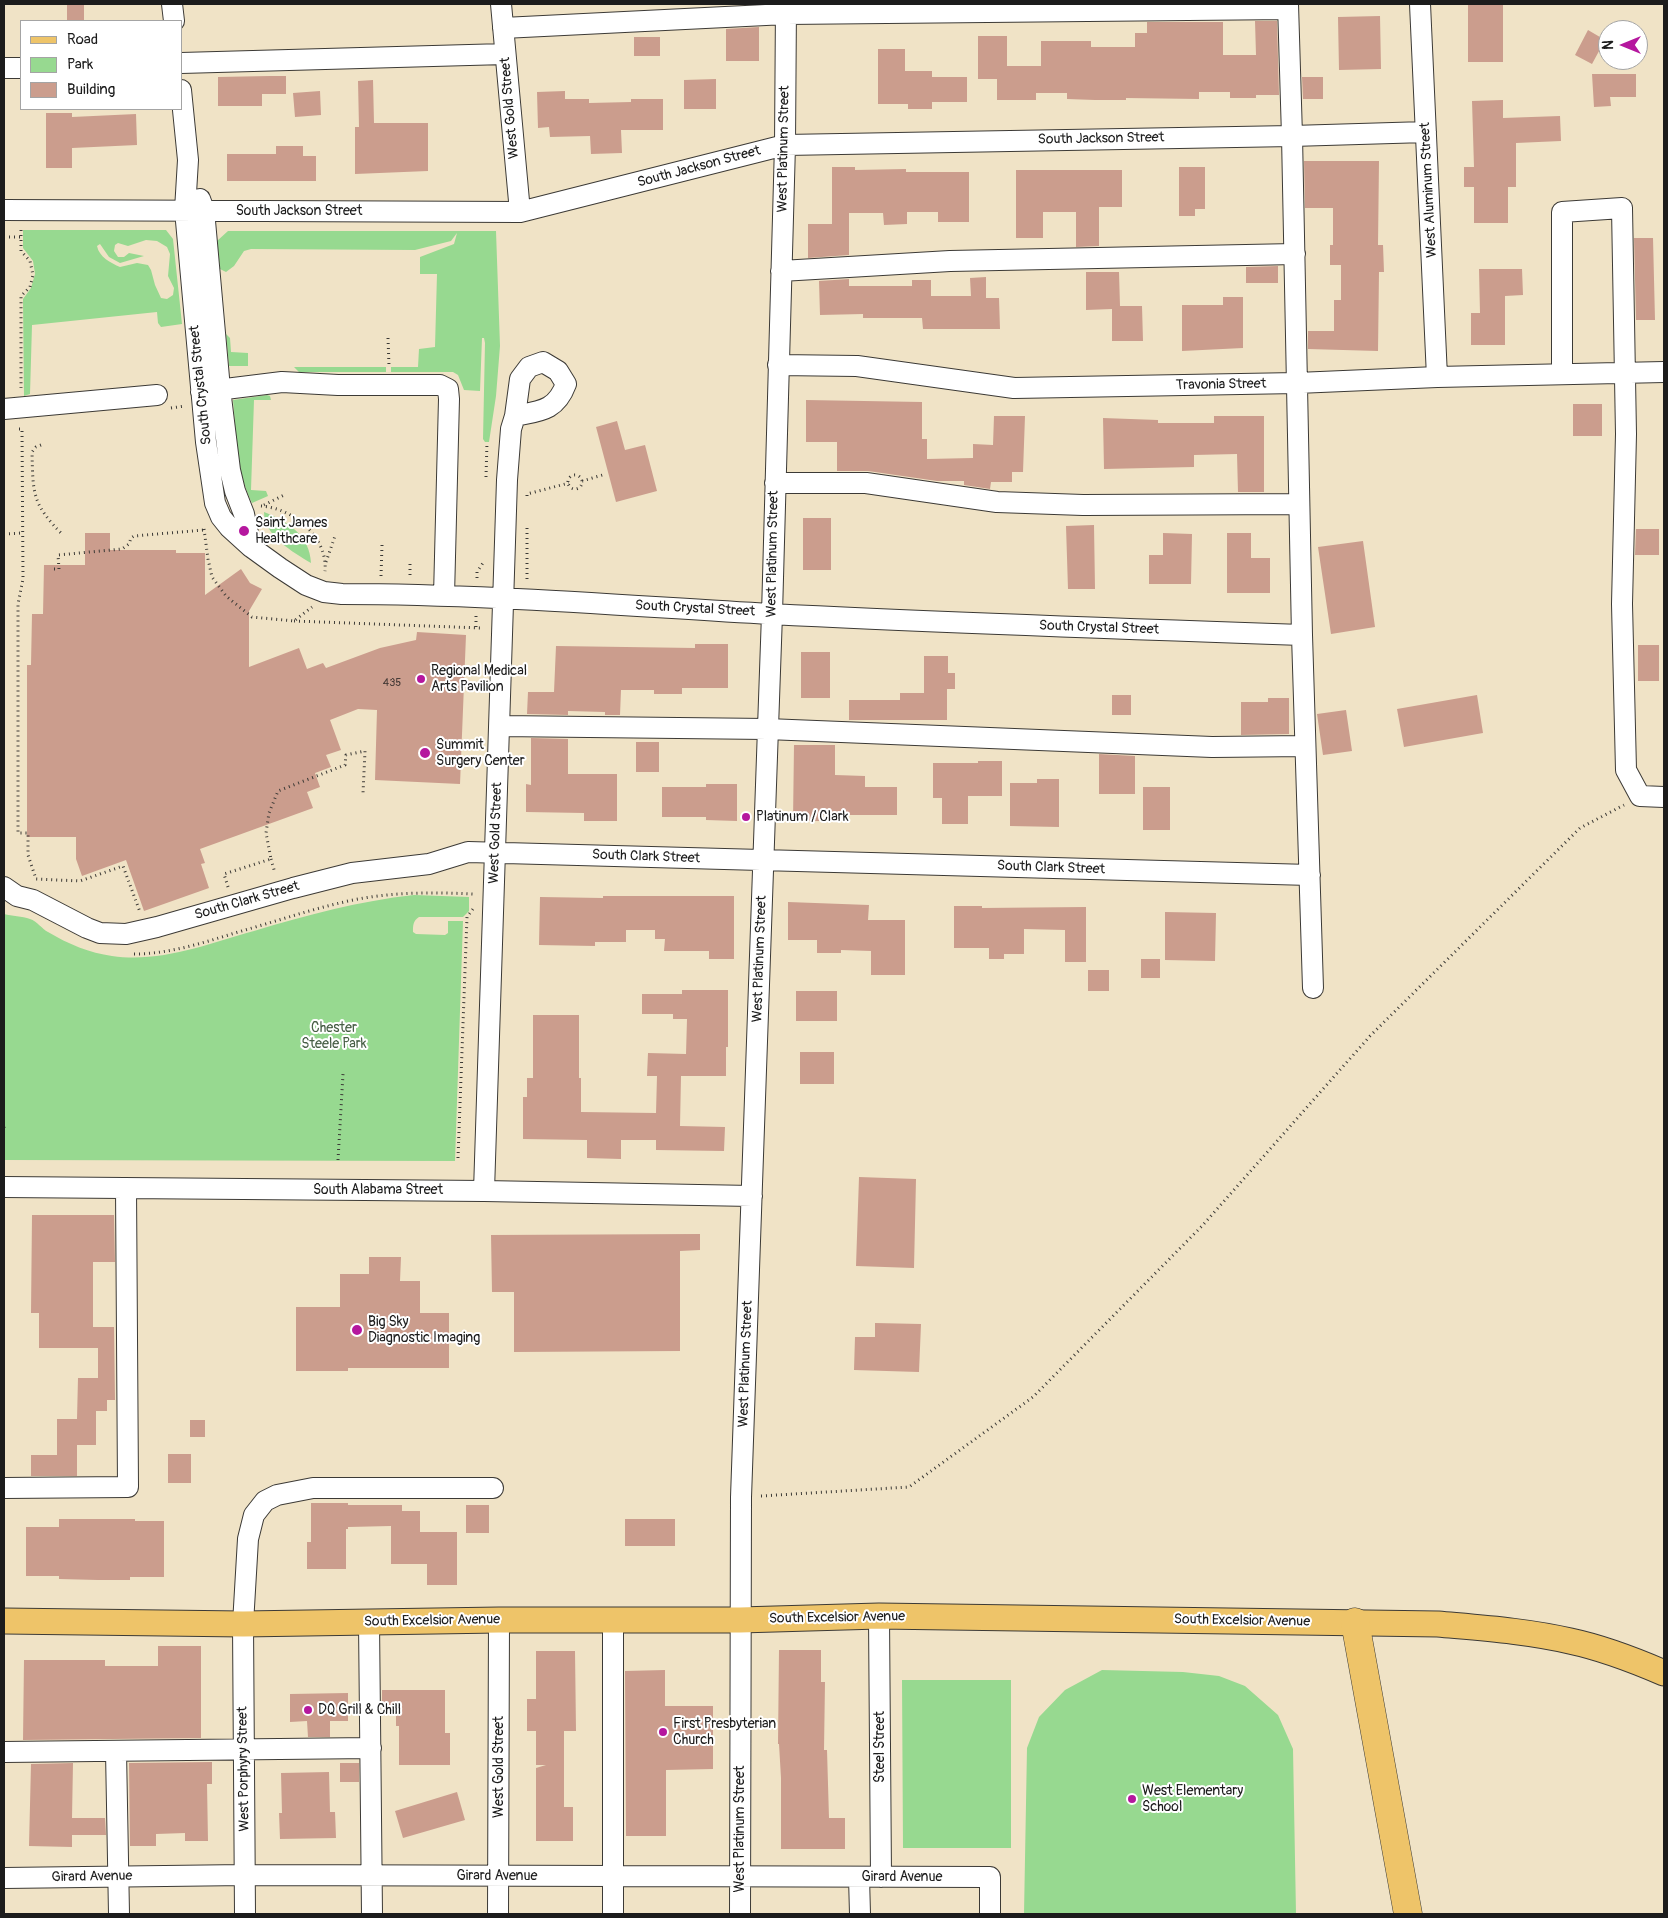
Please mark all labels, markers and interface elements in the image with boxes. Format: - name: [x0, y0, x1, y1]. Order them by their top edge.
- legend: [20, 20, 182, 110]
- north arrow: [1598, 20, 1648, 70]
- text: Road: [67, 30, 98, 49]
- text: N: [1600, 40, 1617, 50]
- text: Park: [67, 55, 93, 74]
- street label: West Gold Street: [497, 57, 523, 159]
- text: Building: [67, 80, 115, 99]
- street label: West Platinum Street: [774, 85, 794, 213]
- street label: West Aluminum Street: [1417, 122, 1441, 258]
- street label: South Jackson Street: [1038, 129, 1164, 149]
- street label: South Jackson Street: [636, 142, 762, 192]
- street label: South Jackson Street: [236, 203, 362, 219]
- street label: South Crystal Street: [186, 324, 216, 446]
- street label: Travonia Street: [1176, 376, 1266, 394]
- street label: West Platinum Street: [763, 490, 783, 618]
- place label: Saint James Healthcare: [255, 515, 327, 548]
- marker: Saint James Healthcare: [237, 524, 251, 538]
- street label: South Crystal Street: [634, 597, 756, 621]
- street label: South Crystal Street: [1039, 618, 1159, 638]
- place label: Regional Medical Arts Pavilion: [431, 663, 527, 696]
- marker: Regional Medical Arts Pavilion: [415, 673, 427, 685]
- house number: 435: [383, 676, 401, 690]
- place label: Summit Surgery Center: [436, 737, 525, 770]
- marker: Summit Surgery Center: [418, 746, 432, 760]
- street label: West Gold Street: [486, 782, 506, 884]
- place label: Platinum / Clark: [756, 809, 849, 825]
- marker: Platinum / Clark: [740, 811, 752, 823]
- street label: South Clark Street: [592, 847, 700, 867]
- street label: South Clark Street: [997, 858, 1105, 878]
- street label: South Clark Street: [193, 878, 301, 924]
- street label: West Platinum Street: [749, 895, 771, 1023]
- park label: Chester Steele Park: [301, 1020, 367, 1052]
- street label: South Alabama Street: [313, 1182, 443, 1198]
- street label: West Platinum Street: [735, 1300, 757, 1428]
- place label: Big Sky Diagnostic Imaging: [368, 1314, 480, 1346]
- marker: Big Sky Diagnostic Imaging: [350, 1323, 364, 1337]
- street label: South Excelsior Avenue: [769, 1608, 905, 1628]
- street label: South Excelsior Avenue: [364, 1611, 500, 1631]
- street label: South Excelsior Avenue: [1174, 1611, 1310, 1631]
- place label: DQ Grill & Chill: [318, 1702, 401, 1718]
- marker: DQ Grill & Chill: [302, 1704, 314, 1716]
- street label: West Porphyry Street: [235, 1706, 253, 1832]
- street label: Steel Street: [872, 1711, 888, 1783]
- street label: West Gold Street: [491, 1716, 507, 1818]
- place label: First Presbyterian Church: [673, 1716, 776, 1748]
- marker: First Presbyterian Church: [657, 1726, 669, 1738]
- street label: West Platinum Street: [732, 1766, 748, 1892]
- place label: West Elementary School: [1142, 1783, 1243, 1815]
- marker: West Elementary School: [1126, 1793, 1138, 1805]
- street label: Girard Avenue: [51, 1868, 133, 1886]
- street label: Girard Avenue: [457, 1868, 537, 1884]
- street label: Girard Avenue: [862, 1869, 942, 1885]

